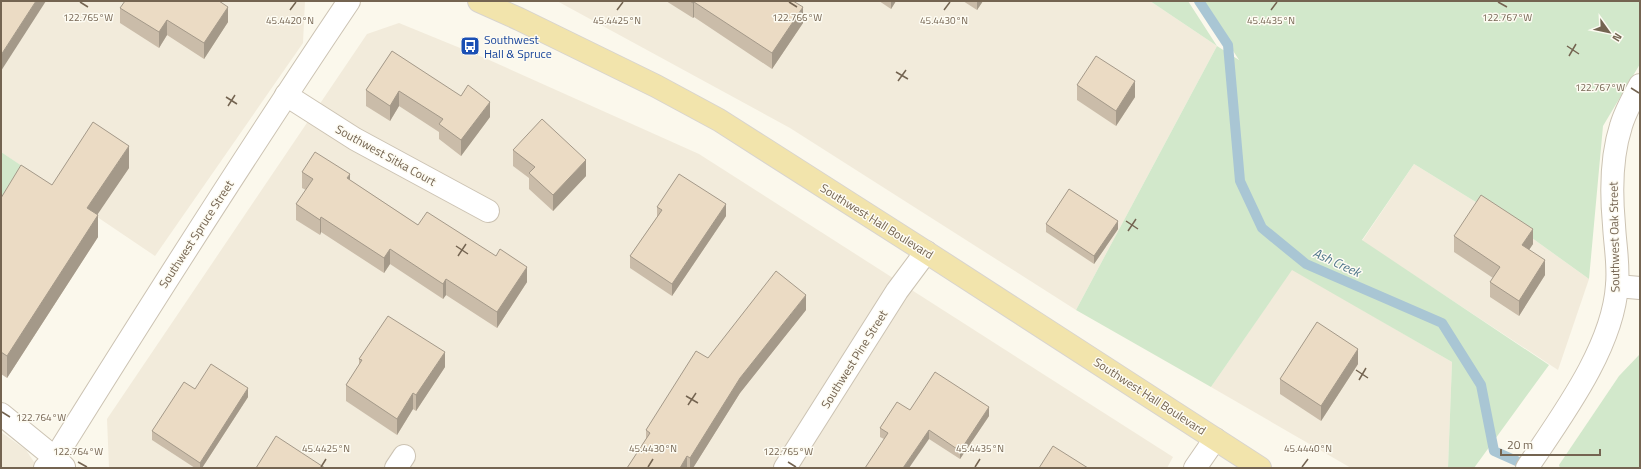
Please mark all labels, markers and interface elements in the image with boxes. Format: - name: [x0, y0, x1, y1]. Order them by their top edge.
- text: 122.765°W: [63, 10, 113, 25]
- text: 122.766°W: [772, 10, 822, 25]
- text: 122.767°W: [1482, 10, 1532, 25]
- north arrow: [1589, 12, 1629, 52]
- text: 45.4420°N: [266, 13, 314, 28]
- text: 45.4425°N: [593, 13, 641, 28]
- text: 45.4430°N: [920, 13, 968, 28]
- text: 45.4435°N: [1247, 13, 1295, 28]
- place label: Southwest Hall & Spruce: [484, 30, 552, 63]
- text: N: [1609, 30, 1626, 45]
- bus stop icon: Southwest Hall & Spruce: [459, 35, 481, 57]
- text: 122.767°W: [1575, 80, 1625, 95]
- street label: Southwest Sitka Court: [332, 119, 441, 191]
- street label: Southwest Spruce Street: [154, 176, 239, 292]
- street label: Southwest Hall Boulevard: [817, 178, 937, 264]
- street label: Southwest Oak Street: [1604, 181, 1624, 292]
- water label: Ash Creek: [1310, 242, 1366, 283]
- street label: Southwest Pine Street: [816, 305, 892, 412]
- street label: Southwest Hall Boulevard: [1090, 352, 1210, 440]
- text: 122.764°W: [16, 410, 66, 425]
- scale bar: [1501, 431, 1600, 457]
- text: 20 m: [1507, 435, 1533, 454]
- text: 45.4425°N: [302, 441, 350, 456]
- text: 45.4430°N: [629, 441, 677, 456]
- text: 45.4435°N: [956, 441, 1004, 456]
- text: 45.4440°N: [1284, 441, 1332, 456]
- text: 122.764°W: [53, 444, 103, 459]
- text: 122.765°W: [763, 444, 813, 459]

